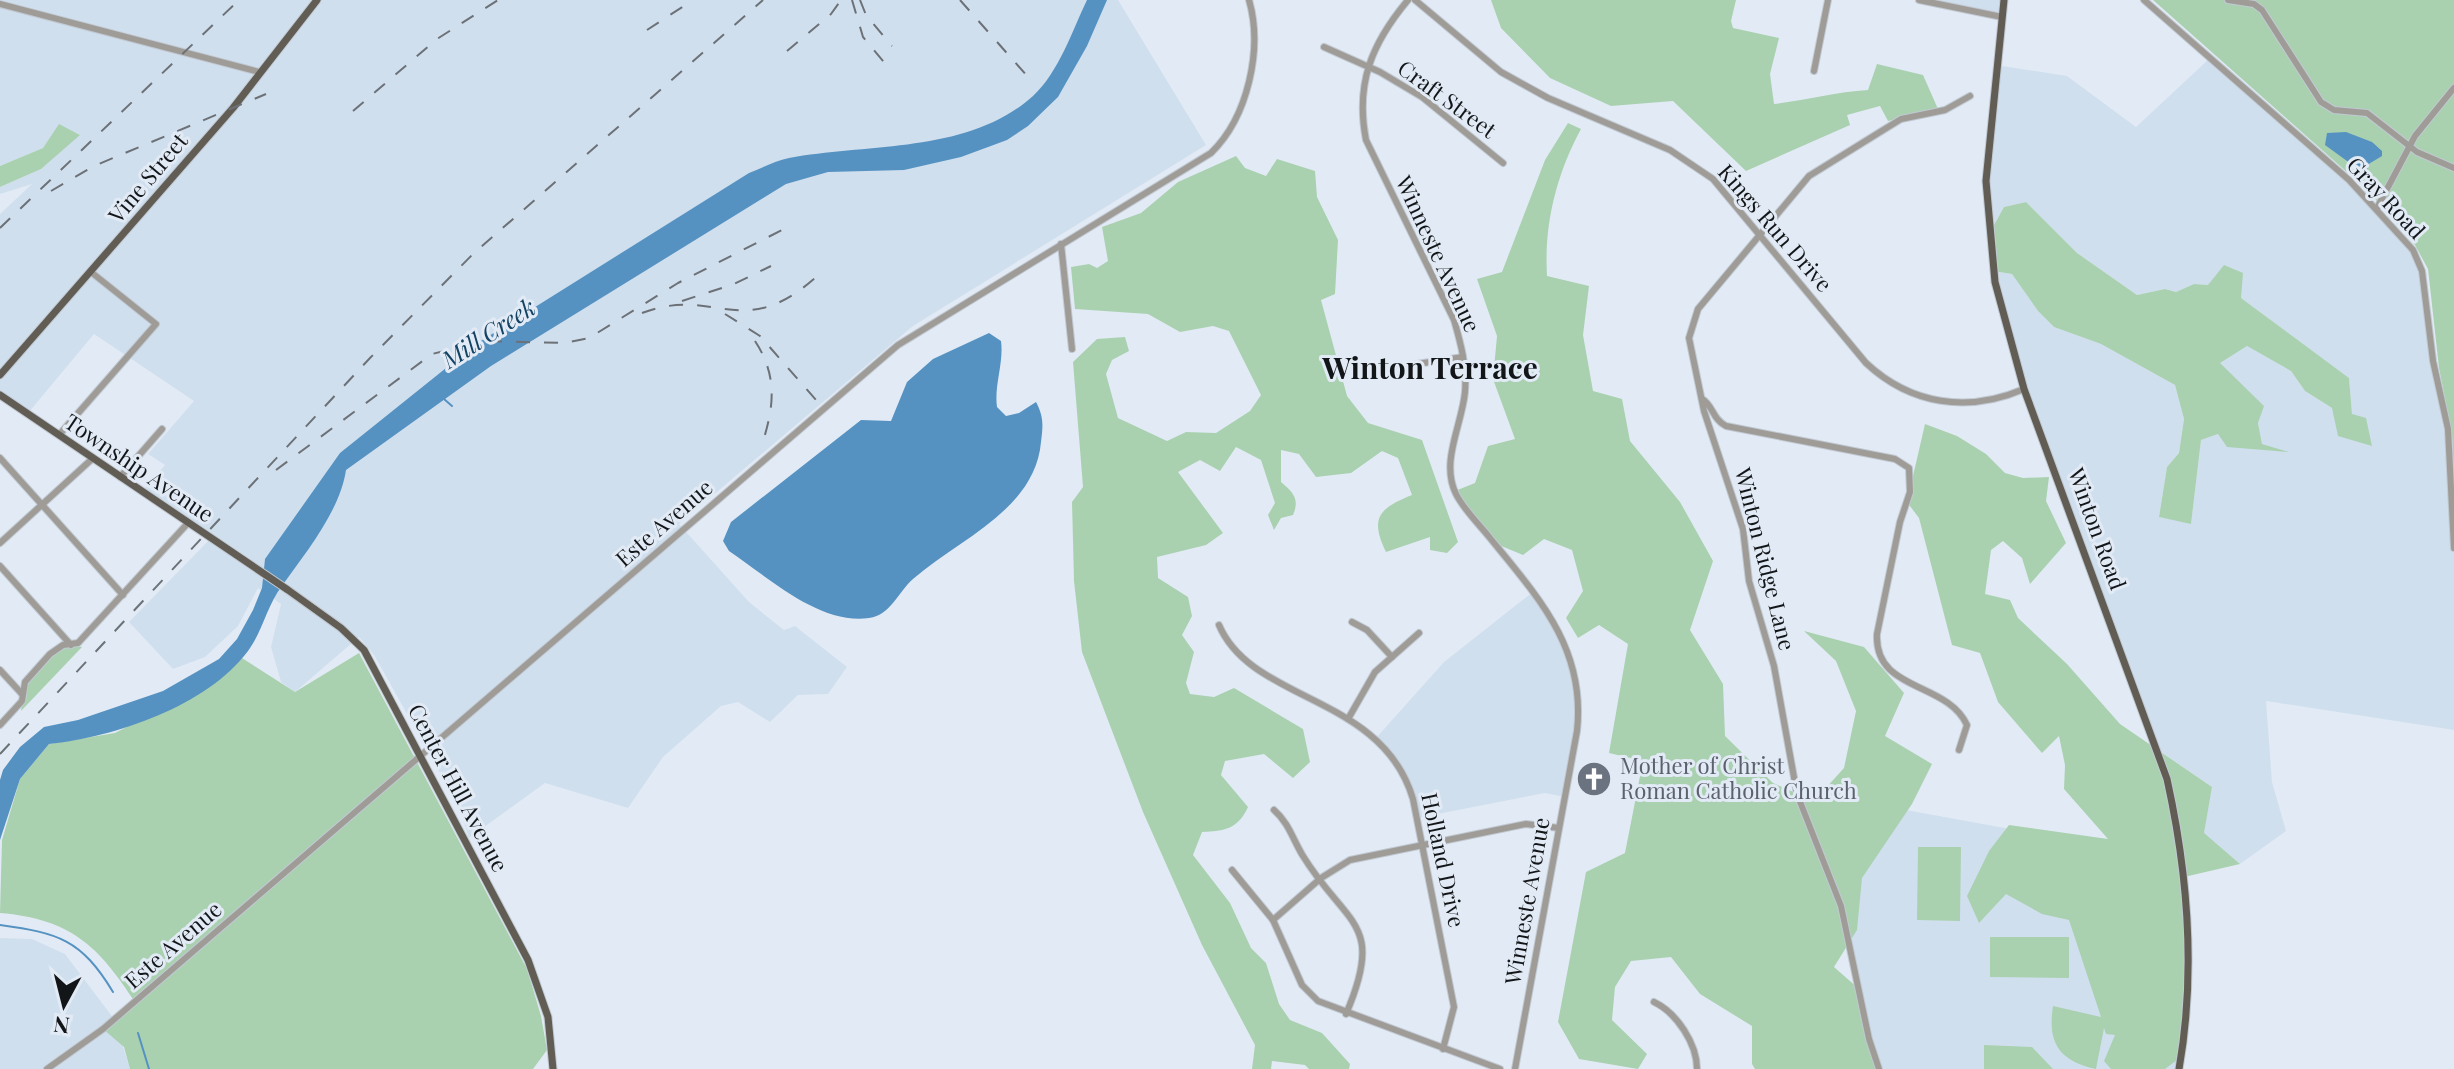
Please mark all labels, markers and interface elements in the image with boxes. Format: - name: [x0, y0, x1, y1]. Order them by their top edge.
- street label: Craft Street: [1392, 52, 1504, 145]
- street label: Vine Street: [100, 125, 194, 229]
- street label: Gray Road: [2341, 150, 2433, 245]
- street label: Kings Run Drive: [1712, 157, 1840, 298]
- street label: Winneste Avenue: [1389, 170, 1488, 337]
- water label: Mill Creek: [434, 290, 541, 375]
- district label: Winton Terrace: [1321, 347, 1538, 387]
- street label: Township Avenue: [59, 406, 220, 528]
- street label: Winton Ridge Lane: [1729, 463, 1803, 653]
- street label: Winton Road: [2062, 463, 2134, 594]
- street label: Este Avenue: [608, 472, 718, 573]
- street label: Center Hill Avenue: [402, 698, 516, 877]
- place label: Mother of Christ Roman Catholic Church: [1620, 750, 1857, 805]
- church icon: Mother of Christ Roman Catholic Church: [1575, 760, 1613, 798]
- street label: Holland Drive: [1415, 790, 1473, 930]
- street label: Winneste Avenue: [1496, 815, 1555, 988]
- street label: Este Avenue: [117, 894, 227, 995]
- north arrow: [24, 965, 104, 1045]
- text: N: [52, 1010, 71, 1042]

